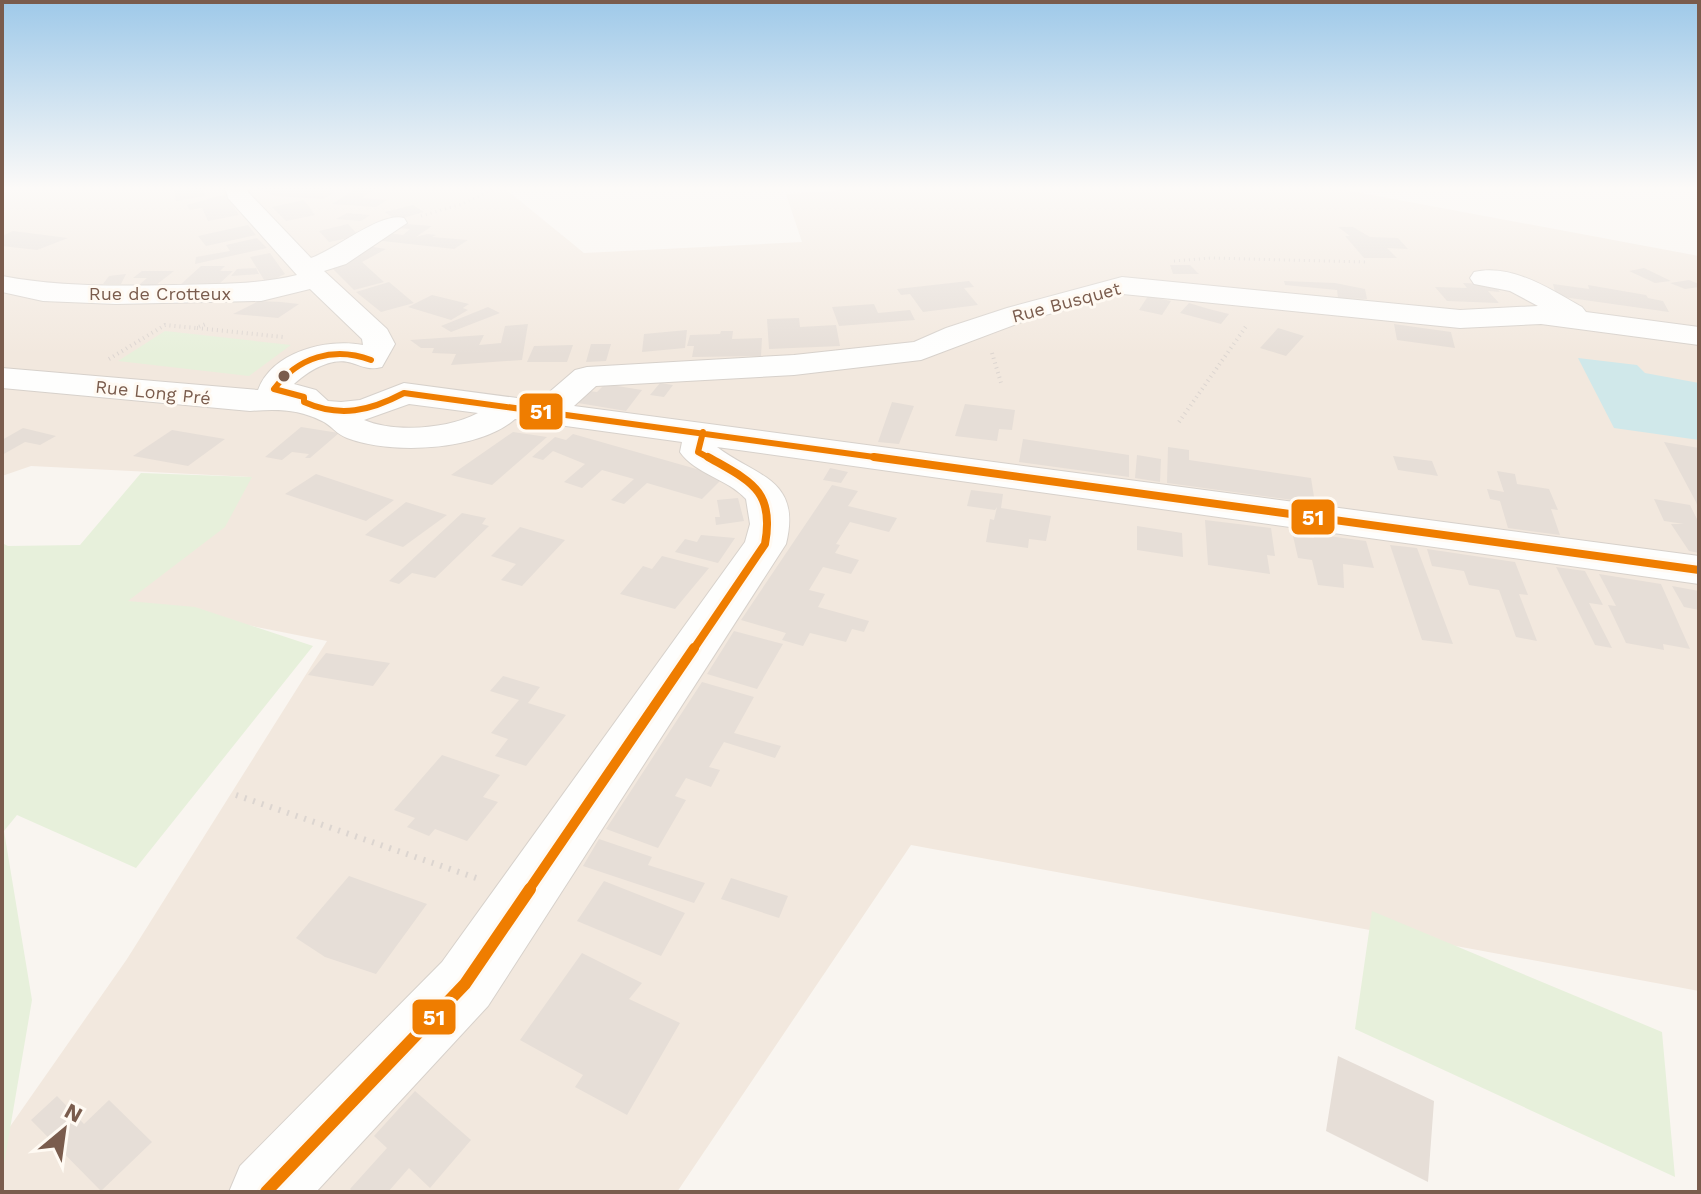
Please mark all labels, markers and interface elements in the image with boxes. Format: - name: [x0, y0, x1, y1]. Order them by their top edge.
- street label: Rue Busquet: [1009, 277, 1123, 327]
- street label: Rue de Crotteux: [89, 283, 231, 304]
- unlabelled marker: [276, 368, 292, 384]
- street label: Rue Long Pré: [94, 375, 212, 409]
- line badge: 51: [518, 392, 564, 431]
- text: 51: [530, 399, 552, 424]
- line badge: 51: [1290, 498, 1336, 536]
- text: 51: [1302, 505, 1324, 530]
- line badge: 51: [411, 998, 457, 1036]
- text: 51: [423, 1005, 445, 1030]
- north arrow: [24, 1090, 104, 1170]
- text: N: [60, 1098, 87, 1128]

